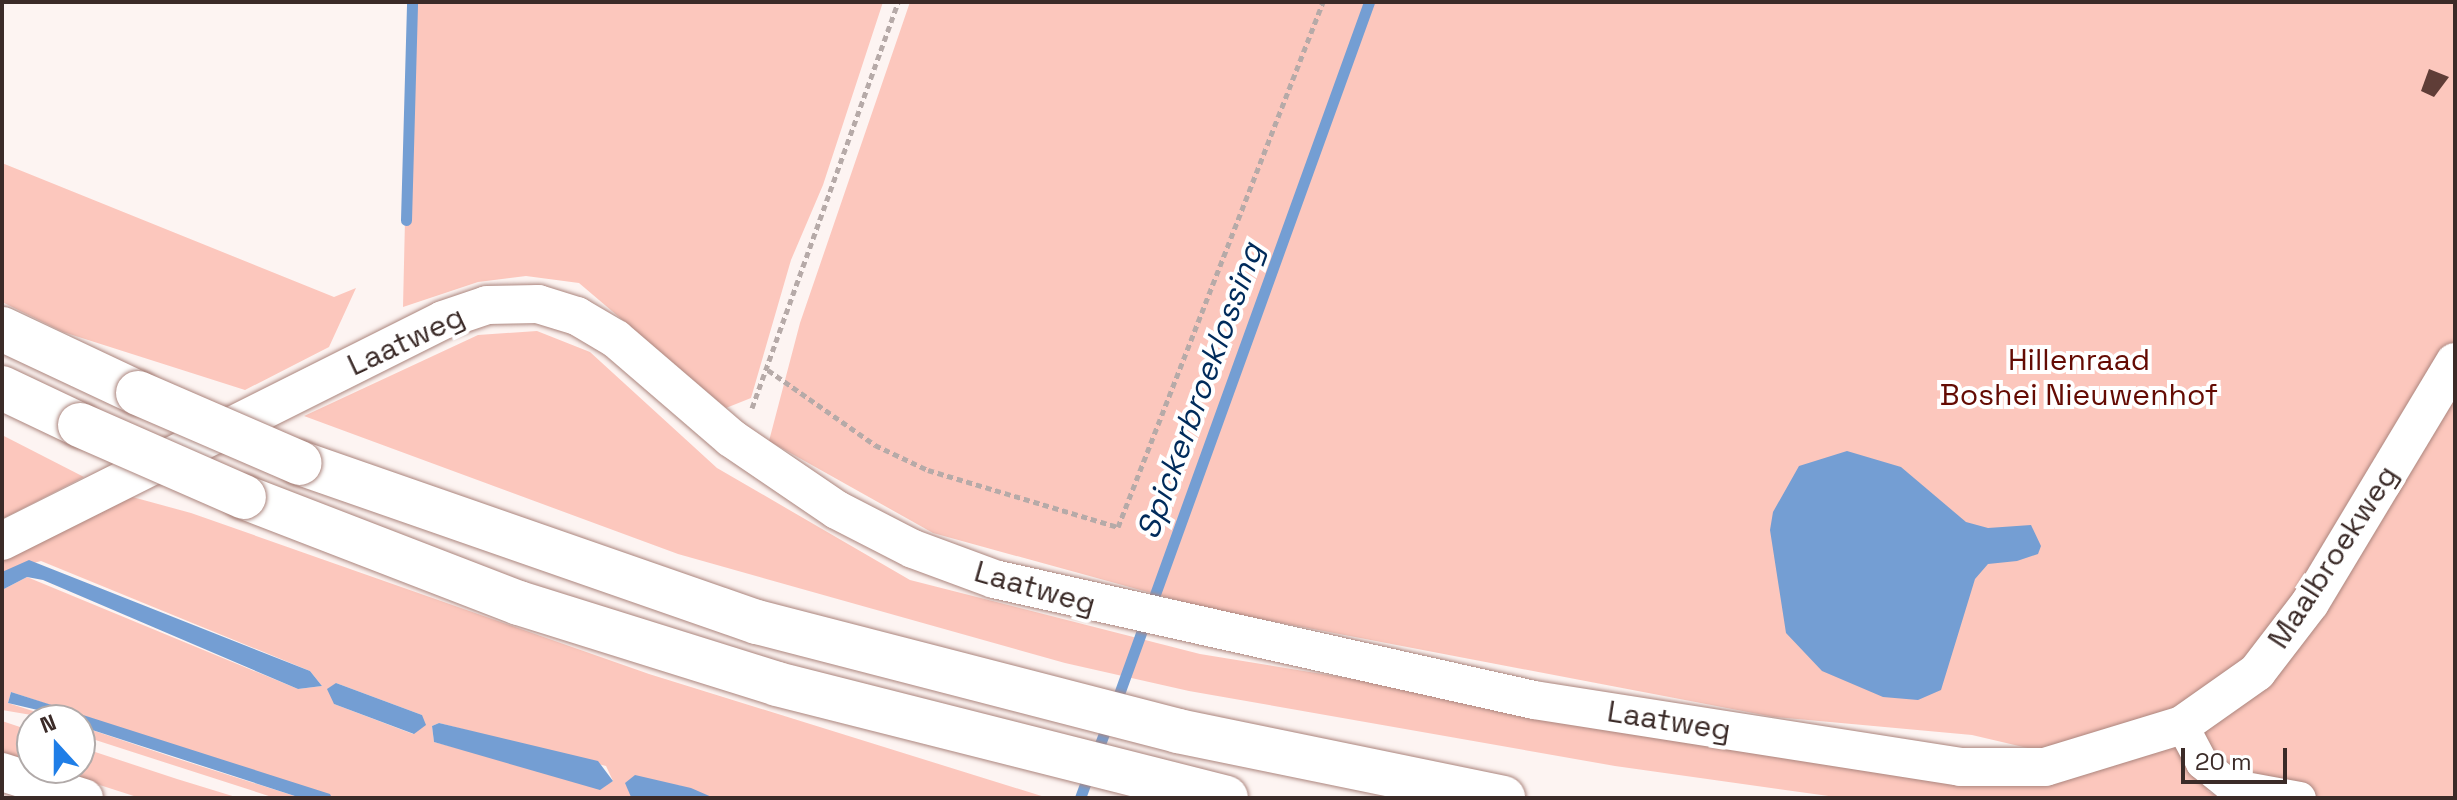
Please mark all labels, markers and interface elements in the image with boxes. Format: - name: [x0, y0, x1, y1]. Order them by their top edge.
- water label: Spickerbroeklossing: [1129, 238, 1271, 544]
- street label: Laatweg: [342, 298, 470, 384]
- park label: Hillenraad Boshei Nieuwenhof: [1940, 342, 2218, 412]
- street label: Maalbroekweg: [2260, 459, 2406, 655]
- street label: Laatweg: [970, 554, 1100, 622]
- street label: Laatweg: [1605, 693, 1733, 749]
- north arrow: [16, 704, 96, 784]
- text: N: [36, 708, 60, 739]
- scale bar: [2185, 732, 2291, 782]
- text: 20 m: [2195, 746, 2252, 777]

